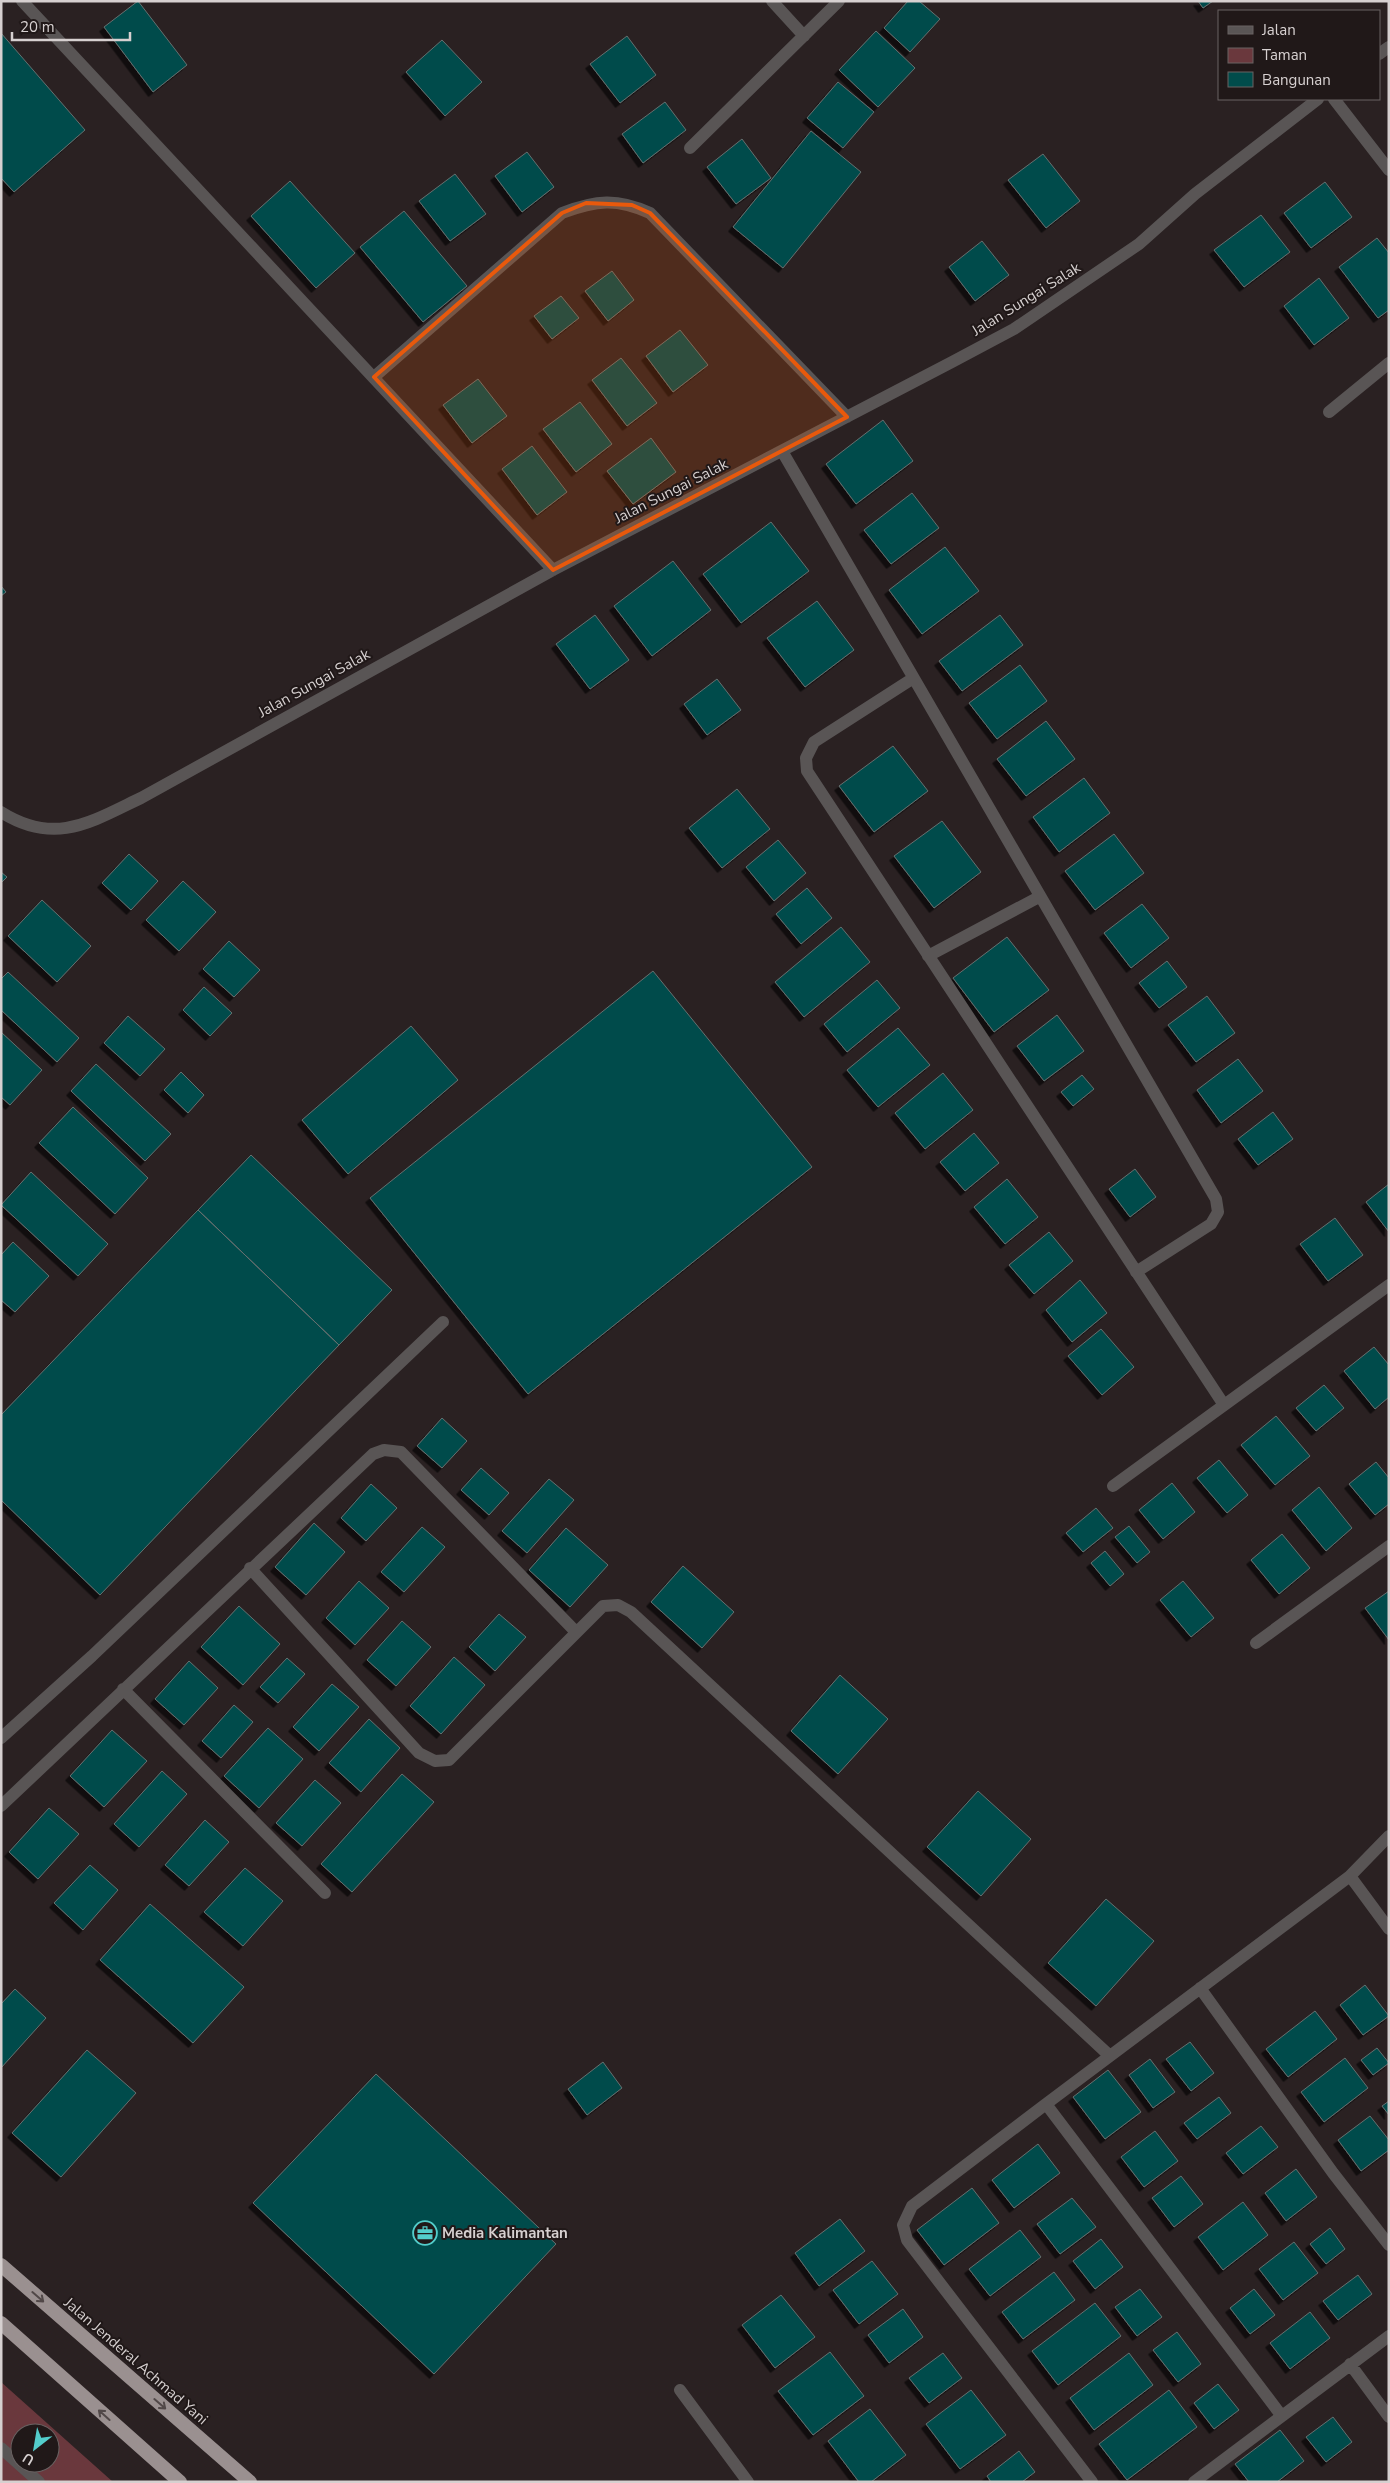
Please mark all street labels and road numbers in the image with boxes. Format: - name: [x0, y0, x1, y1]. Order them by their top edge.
- street label: Jalan Sungai Salak: [967, 257, 1085, 341]
- street label: Jalan Sungai Salak: [610, 454, 732, 529]
- street label: Jalan Sungai Salak: [254, 644, 374, 723]
- street label: Jalan Jenderal Achmad Yani: [59, 2292, 212, 2429]

